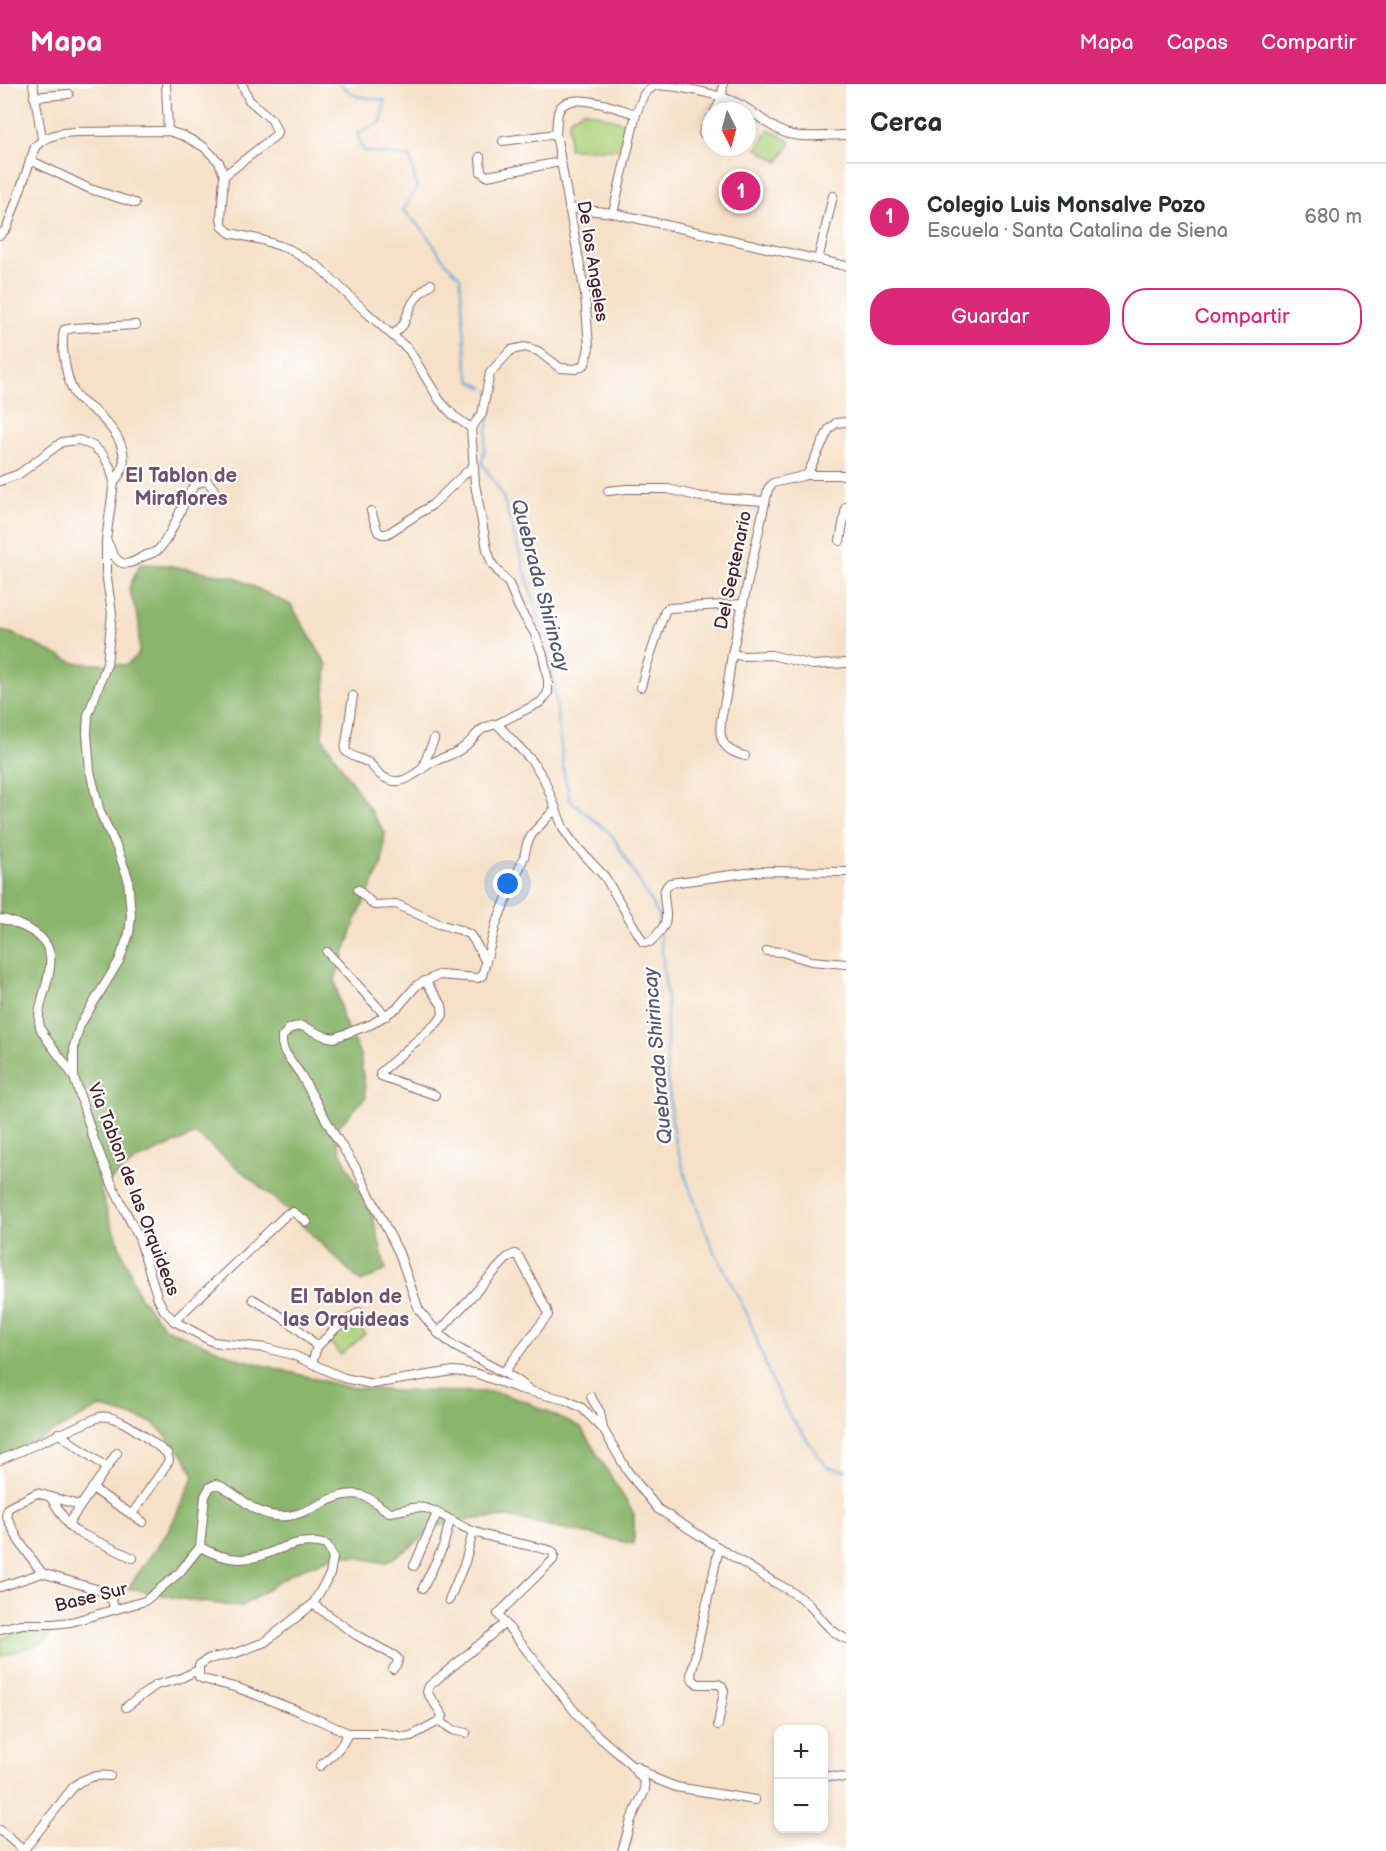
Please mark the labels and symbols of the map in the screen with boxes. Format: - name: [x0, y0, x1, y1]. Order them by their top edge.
- north arrow: [702, 102, 756, 156]
- pin: 1: [722, 168, 760, 214]
- street label: De los Angeles: [573, 199, 612, 323]
- district label: El Tablon de Miraflores: [125, 464, 237, 511]
- water label: Quebrada Shirincay: [505, 496, 575, 675]
- street label: Del Septenario: [711, 509, 756, 631]
- your location: [493, 869, 522, 898]
- water label: Quebrada Shirincay: [638, 965, 678, 1145]
- street label: Via Tablon de las Orquideas: [83, 1080, 184, 1299]
- district label: El Tablon de las Orquideas: [283, 1285, 409, 1332]
- street label: Base Sur: [53, 1578, 130, 1617]

